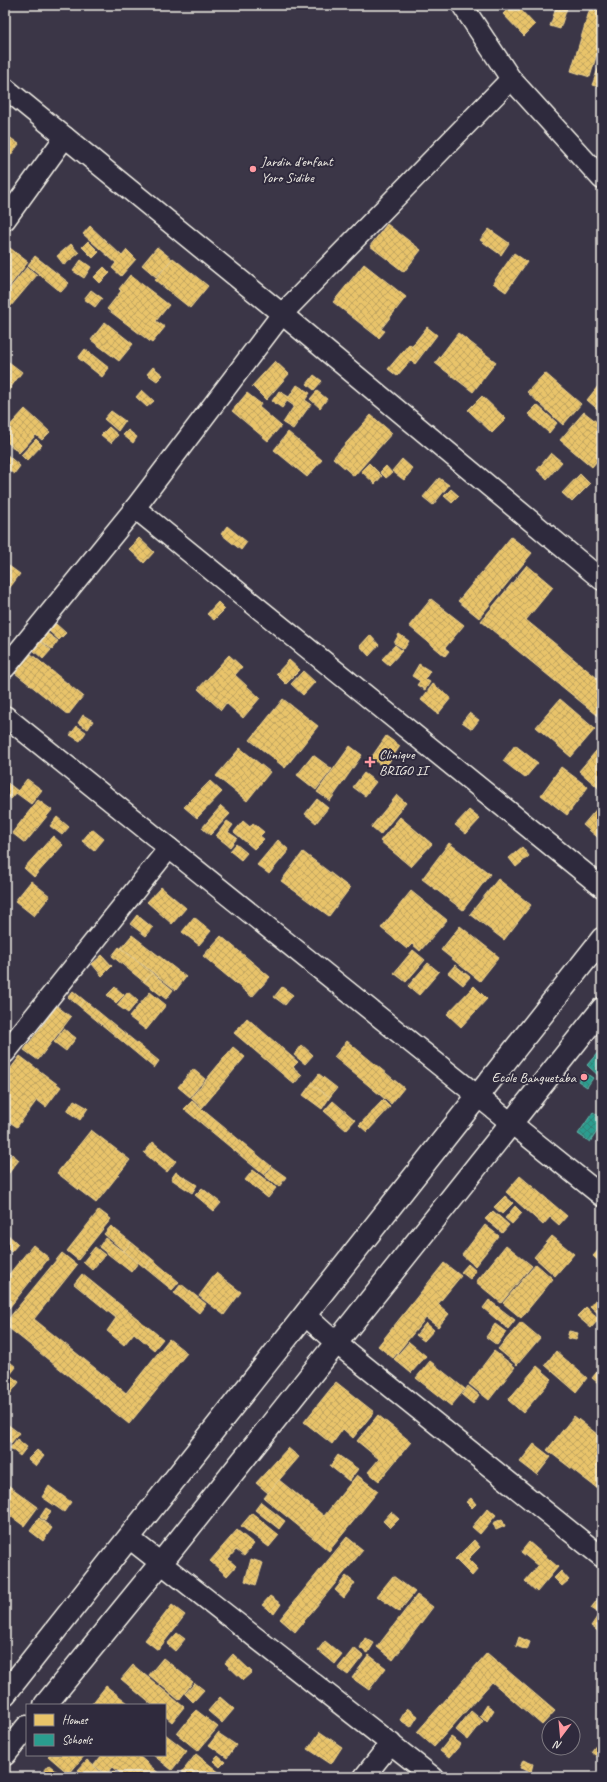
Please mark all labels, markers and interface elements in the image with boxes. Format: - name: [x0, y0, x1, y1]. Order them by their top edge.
- place label: Jardin d'enfant Yoro Sidibe: [260, 153, 334, 186]
- marker: Jardin d'enfant Yoro Sidibe: [248, 164, 258, 174]
- place label: Clinique BRIGO II: [379, 746, 431, 779]
- marker: Clinique BRIGO II: [364, 756, 376, 768]
- place label: Ecole Banguetaba: [492, 1069, 577, 1086]
- marker: Ecole Banguetaba: [579, 1072, 589, 1082]
- legend: [26, 1704, 166, 1756]
- text: Homes: [62, 1712, 89, 1728]
- north arrow: [541, 1716, 581, 1756]
- text: Schools: [62, 1732, 94, 1748]
- text: N: [551, 1737, 563, 1753]

